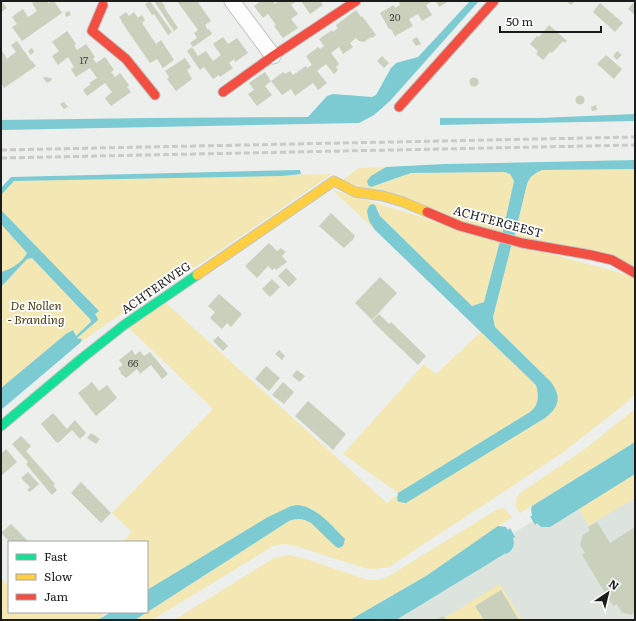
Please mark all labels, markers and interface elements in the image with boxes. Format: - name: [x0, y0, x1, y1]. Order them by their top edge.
- scale bar: [500, 8, 601, 34]
- house number: 20: [390, 9, 401, 24]
- text: 50 m: [506, 12, 533, 30]
- house number: 17: [80, 52, 88, 67]
- street label: ACHTERGEEST: [452, 200, 545, 242]
- street label: ACHTERWEG: [117, 257, 194, 318]
- park label: De Nollen - Branding: [7, 296, 65, 328]
- house number: 66: [128, 355, 139, 370]
- legend: [8, 541, 148, 613]
- text: Fast: [44, 547, 68, 565]
- text: Slow: [44, 567, 73, 585]
- north arrow: [588, 573, 628, 613]
- text: N: [606, 575, 623, 593]
- text: Jam: [44, 587, 69, 605]

